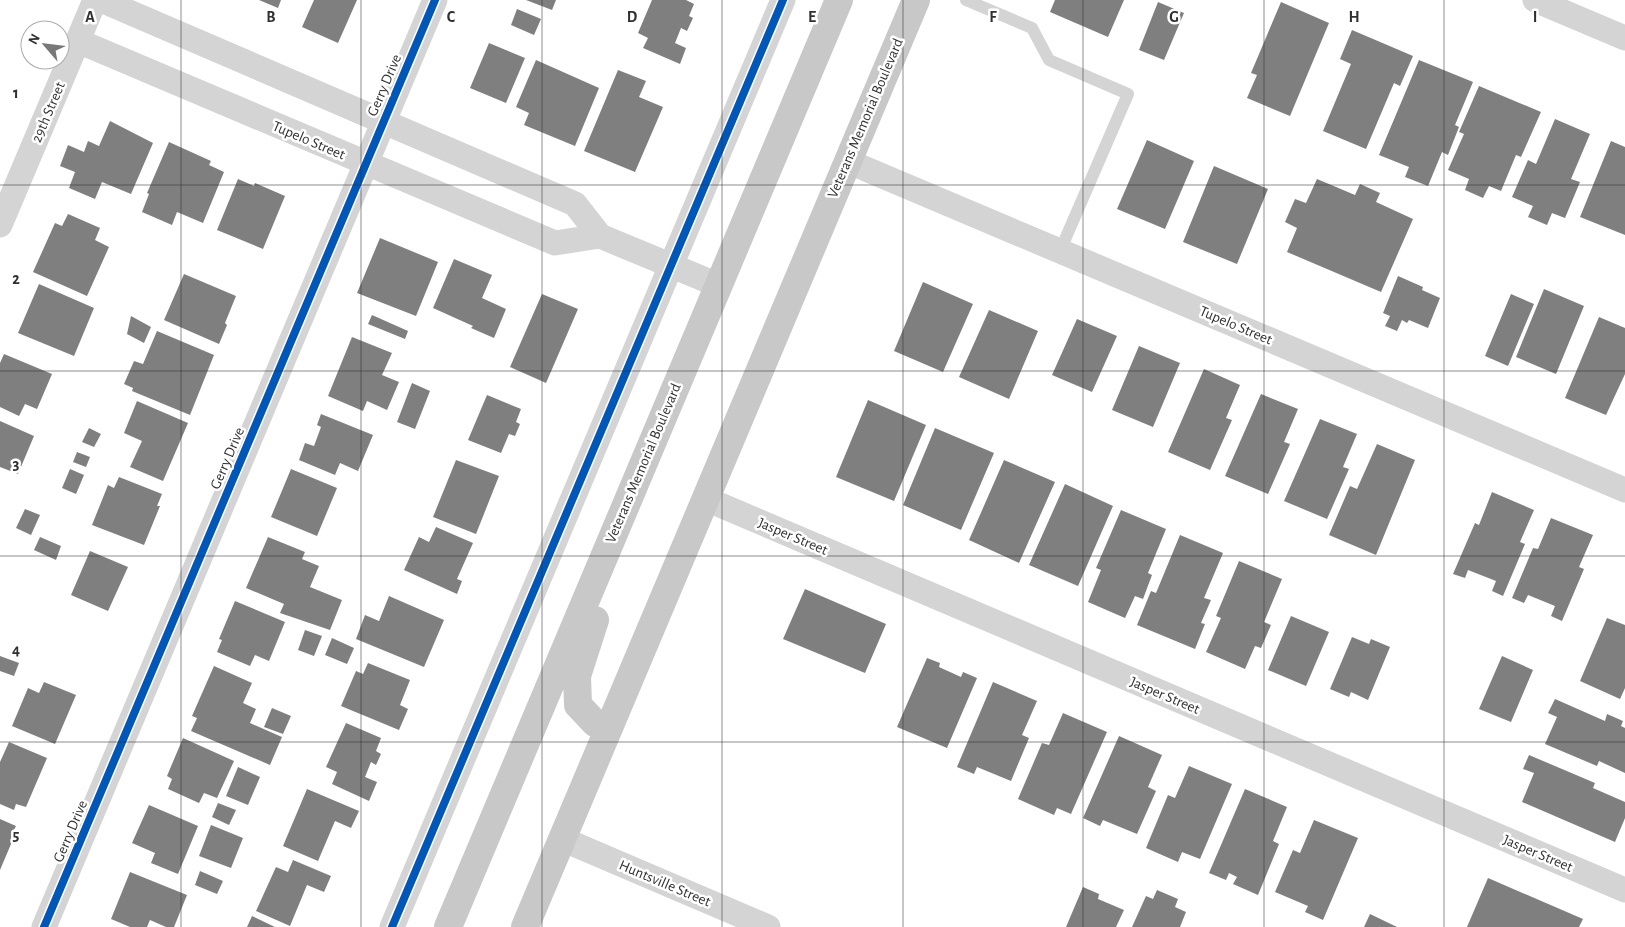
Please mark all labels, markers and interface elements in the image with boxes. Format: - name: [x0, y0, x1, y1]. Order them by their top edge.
- text: A: [85, 9, 95, 25]
- text: B: [266, 9, 276, 25]
- text: C: [447, 9, 456, 25]
- text: D: [627, 9, 638, 25]
- text: E: [808, 9, 816, 25]
- text: F: [989, 9, 997, 25]
- text: G: [1169, 9, 1179, 25]
- text: H: [1348, 9, 1360, 25]
- text: I: [1533, 9, 1537, 25]
- north arrow: [20, 20, 70, 70]
- text: N: [26, 32, 43, 47]
- street label: Veterans Memorial Boulevard: [825, 36, 906, 200]
- street label: Gerry Drive: [365, 52, 404, 118]
- street label: 29th Street: [29, 79, 68, 145]
- text: 1: [13, 85, 19, 101]
- street label: Tupelo Street: [270, 118, 348, 163]
- text: 2: [12, 271, 20, 287]
- street label: Tupelo Street: [1197, 303, 1275, 348]
- street label: Veterans Memorial Boulevard: [603, 381, 684, 545]
- street label: Gerry Drive: [208, 425, 247, 491]
- text: 3: [13, 456, 20, 472]
- street label: Jasper Street: [756, 515, 830, 558]
- text: 4: [12, 642, 20, 658]
- street label: Jasper Street: [1128, 674, 1202, 717]
- street label: Gerry Drive: [51, 798, 90, 864]
- text: 5: [13, 827, 20, 843]
- street label: Jasper Street: [1501, 832, 1575, 875]
- street label: Huntsville Street: [617, 857, 713, 910]

